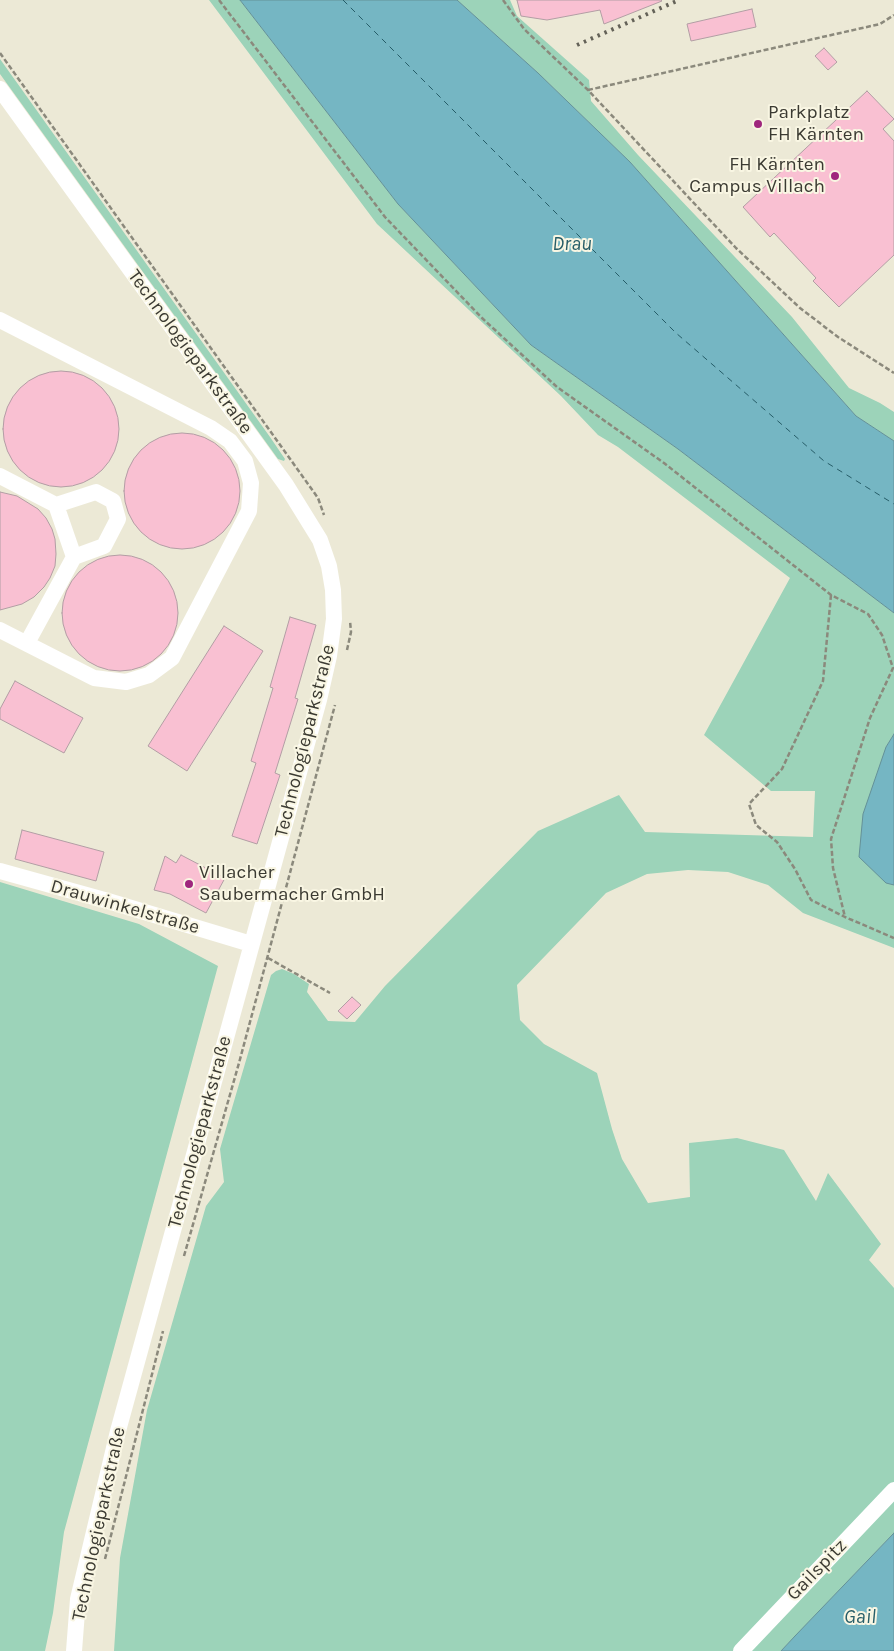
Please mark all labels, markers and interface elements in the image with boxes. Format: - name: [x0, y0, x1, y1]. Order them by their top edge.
- place label: Parkplatz FH Kärnten: [768, 102, 864, 146]
- marker: Parkplatz FH Kärnten: [752, 118, 764, 130]
- place label: FH Kärnten Campus Villach: [689, 154, 825, 198]
- marker: FH Kärnten Campus Villach: [829, 170, 841, 182]
- water label: Drau: [552, 232, 592, 256]
- street label: Technologieparkstraße: [123, 265, 257, 439]
- street label: Technologieparkstraße: [270, 642, 340, 840]
- place label: Villacher Saubermacher GmbH: [199, 862, 385, 906]
- street label: Drauwinkelstraße: [48, 875, 202, 939]
- marker: Villacher Saubermacher GmbH: [183, 878, 195, 890]
- street label: Technologieparkstraße: [163, 1034, 237, 1230]
- street label: Technologieparkstraße: [67, 1425, 131, 1623]
- street label: Gailspitz: [782, 1535, 852, 1605]
- water label: Gail: [844, 1605, 876, 1629]

